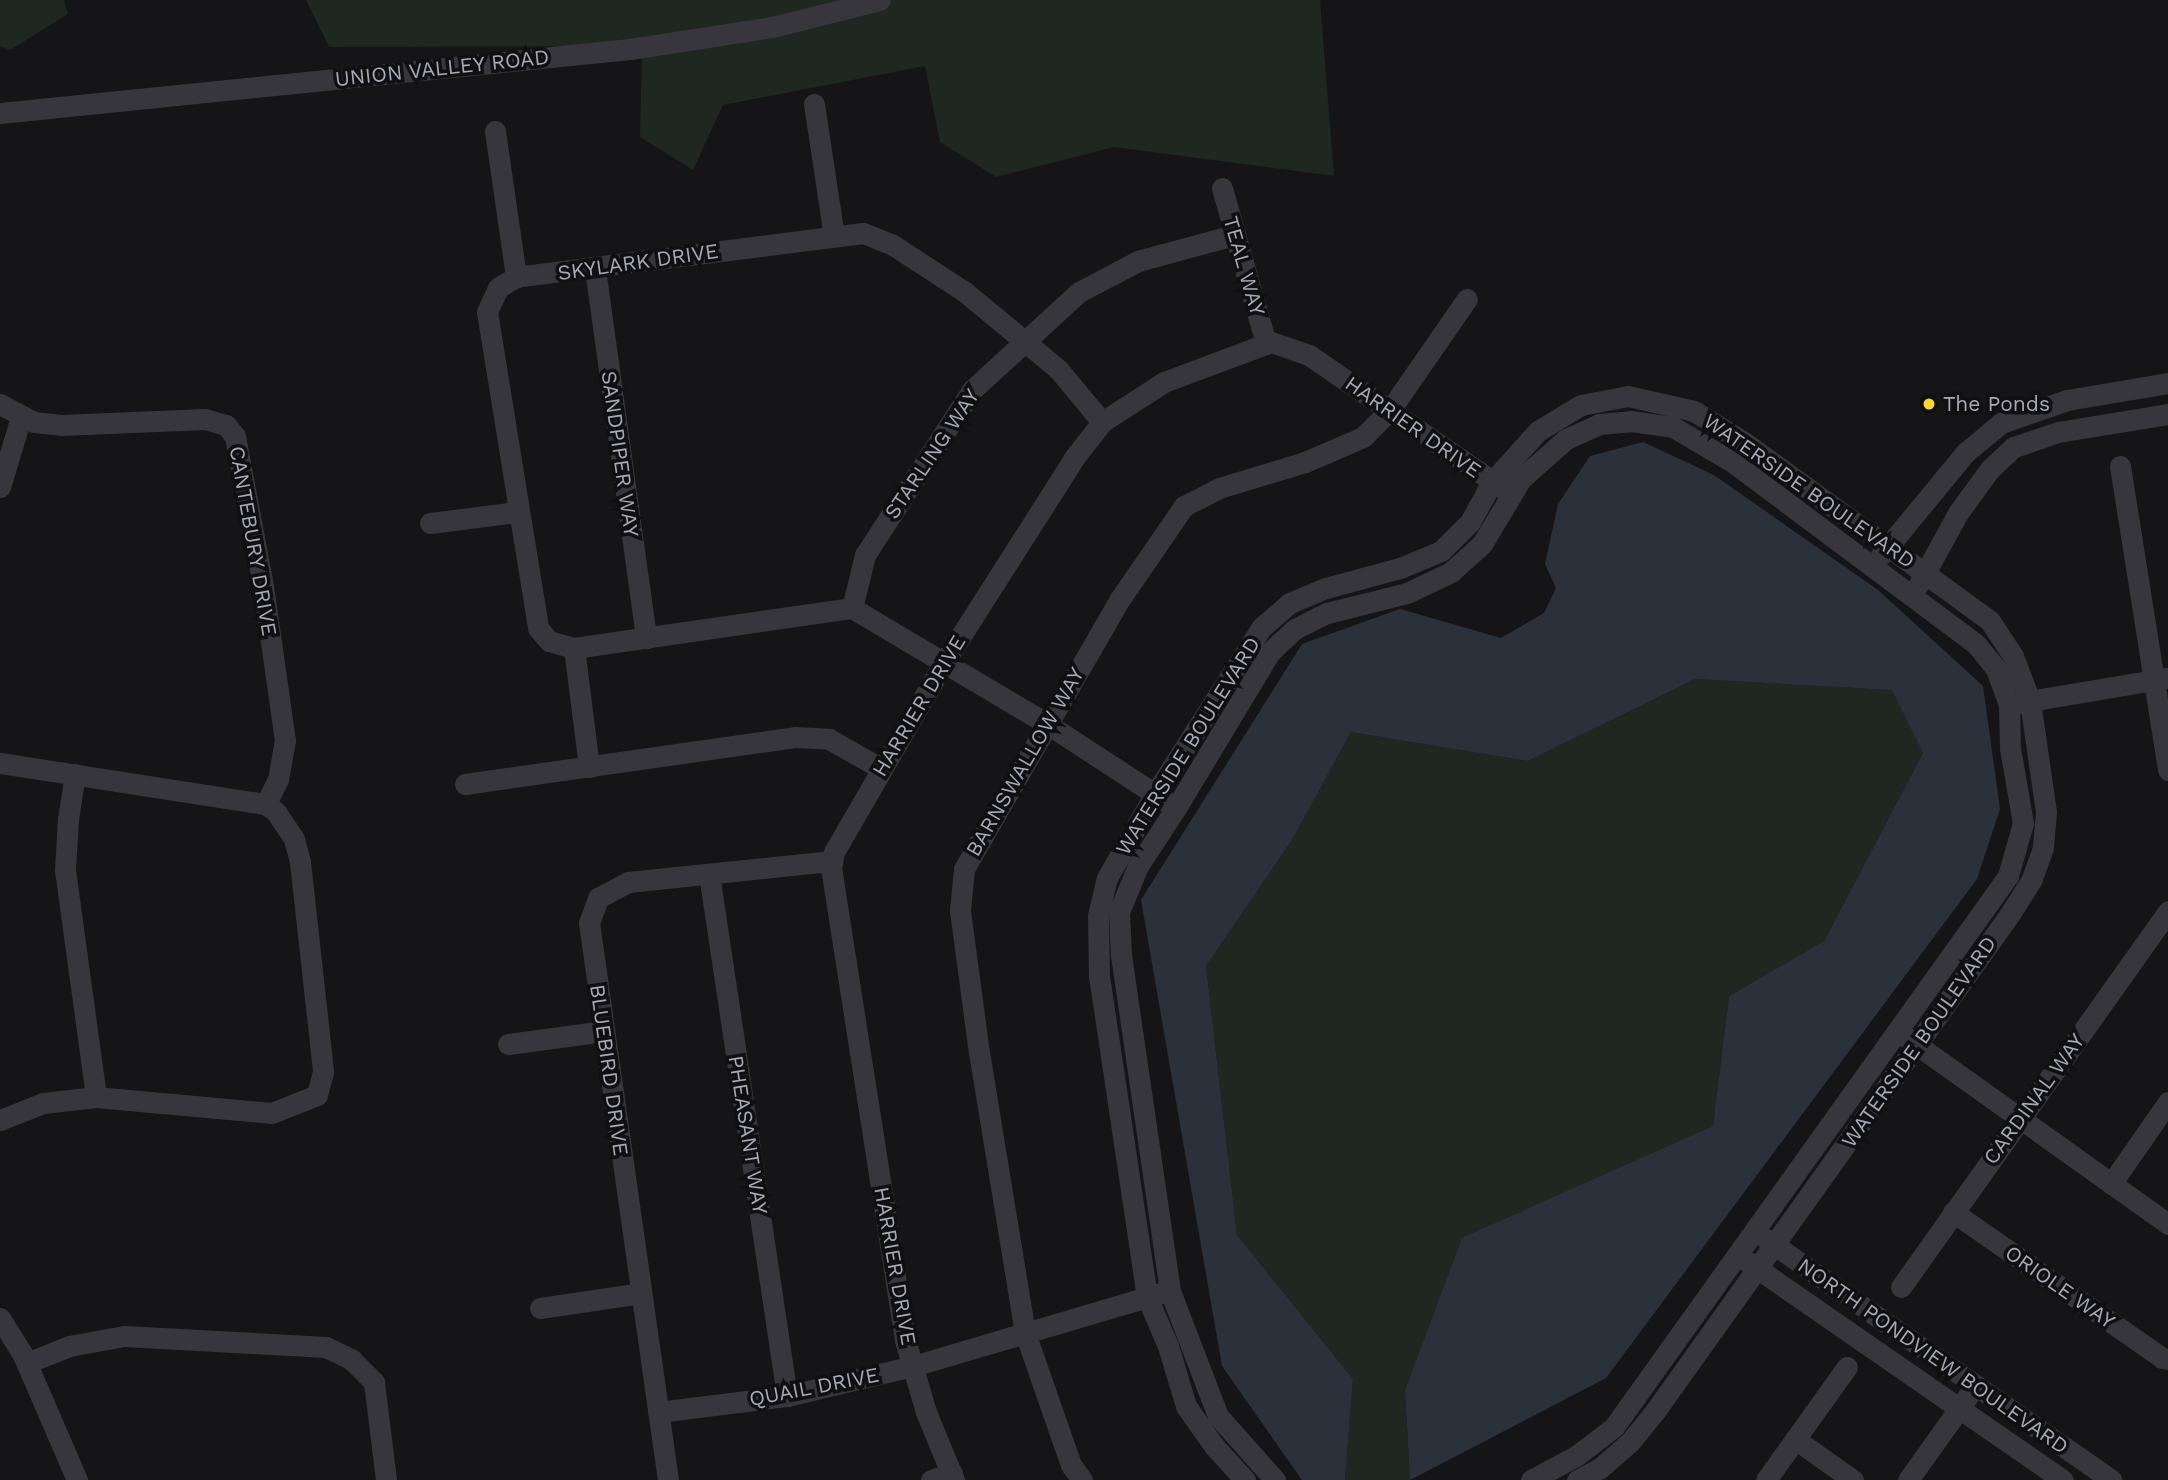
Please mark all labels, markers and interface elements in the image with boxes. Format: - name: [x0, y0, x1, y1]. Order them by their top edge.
- street label: UNION VALLEY ROAD: [333, 44, 551, 92]
- street label: TEAL WAY: [1218, 213, 1270, 319]
- street label: SKYLARK DRIVE: [556, 238, 720, 286]
- street label: SANDPIPER WAY: [596, 369, 644, 539]
- street label: HARRIER DRIVE: [1340, 371, 1486, 483]
- street label: STARLING WAY: [879, 384, 985, 524]
- place label: The Ponds: [1943, 391, 2050, 417]
- marker: The Ponds: [1921, 396, 1937, 412]
- street label: WATERSIDE BOULEVARD: [1698, 408, 1920, 574]
- street label: CANTEBURY DRIVE: [224, 444, 282, 638]
- street label: HARRIER DRIVE: [867, 631, 971, 781]
- street label: WATERSIDE BOULEVARD: [1110, 632, 1266, 860]
- street label: BARNSWALLOW WAY: [960, 663, 1090, 861]
- street label: WATERSIDE BOULEVARD: [1836, 931, 2002, 1153]
- street label: BLUEBIRD DRIVE: [585, 983, 633, 1157]
- street label: CARDINAL WAY: [1978, 1028, 2090, 1170]
- street label: PHEASANT WAY: [723, 1053, 773, 1217]
- street label: HARRIER DRIVE: [869, 1185, 921, 1347]
- street label: ORIOLE WAY: [2000, 1240, 2120, 1334]
- street label: NORTH PONDVIEW BOULEVARD: [1793, 1253, 2073, 1459]
- street label: QUAIL DRIVE: [747, 1362, 881, 1412]

